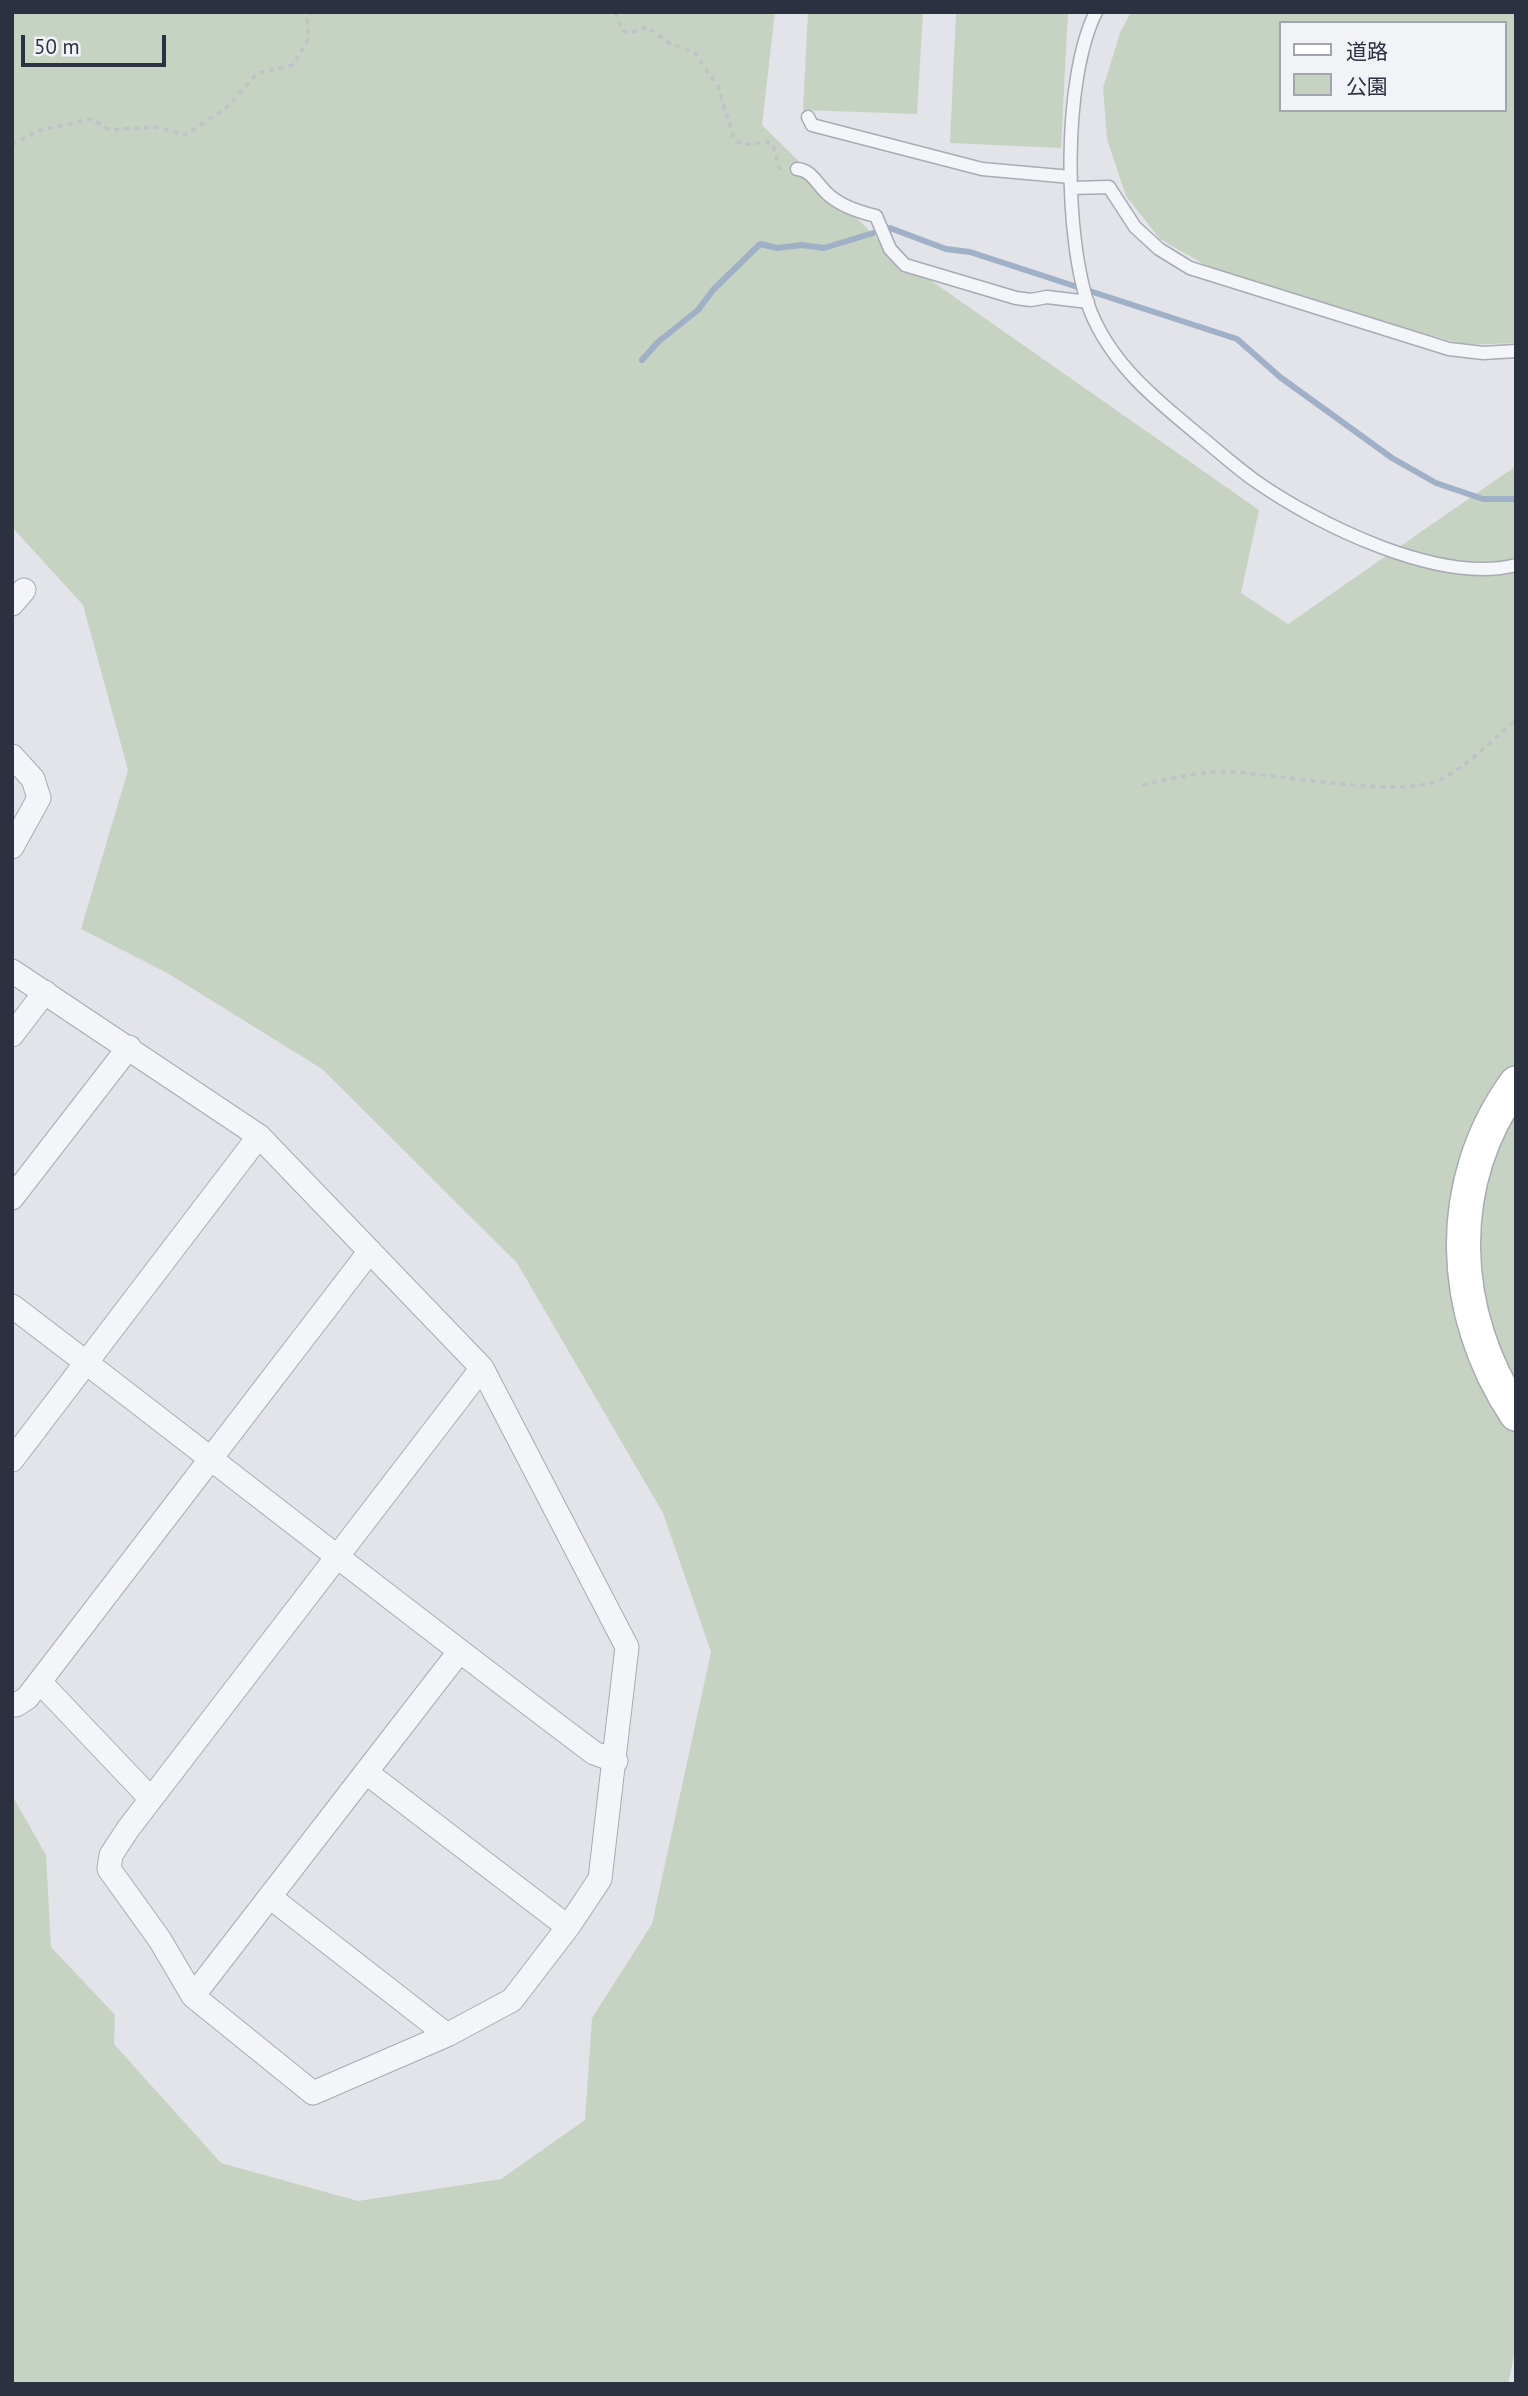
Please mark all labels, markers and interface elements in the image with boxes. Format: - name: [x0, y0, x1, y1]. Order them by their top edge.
- scale bar: [24, 21, 170, 65]
- legend: [1280, 21, 1507, 112]
- text: 50 m: [34, 33, 80, 60]
- text: 道路: [1346, 38, 1388, 65]
- text: 公園: [1346, 73, 1388, 100]

